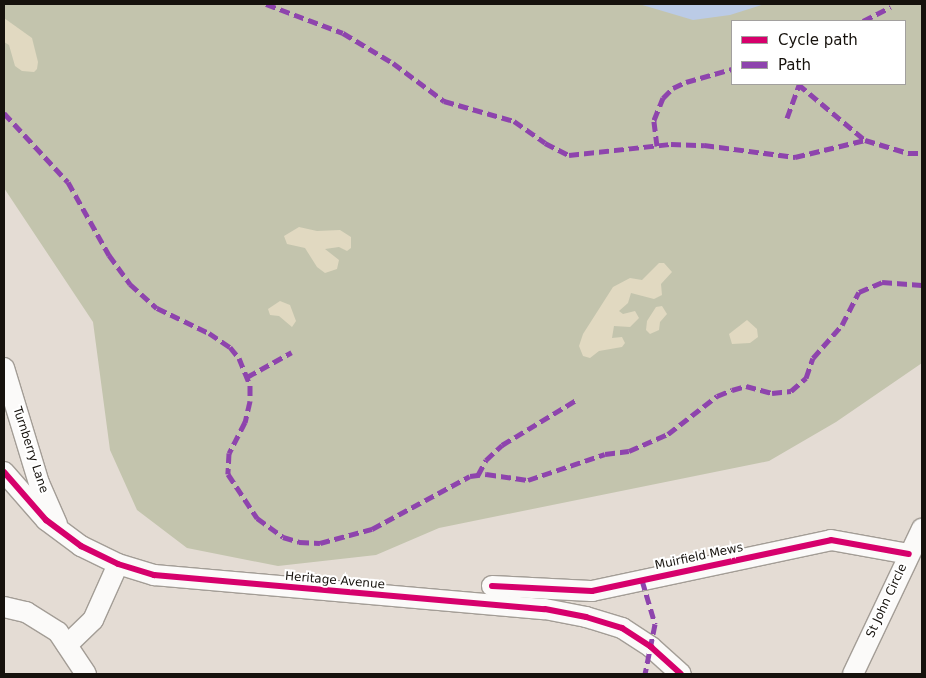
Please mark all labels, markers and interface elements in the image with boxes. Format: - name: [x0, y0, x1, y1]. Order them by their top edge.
- legend: [731, 20, 906, 85]
- text: Cycle path: [778, 31, 858, 49]
- text: Path: [778, 56, 811, 74]
- street label: Turnberry Lane: [9, 405, 51, 495]
- street label: Muirfield Mews: [654, 541, 744, 573]
- street label: St John Circle: [864, 562, 910, 640]
- street label: Heritage Avenue: [284, 569, 386, 593]

